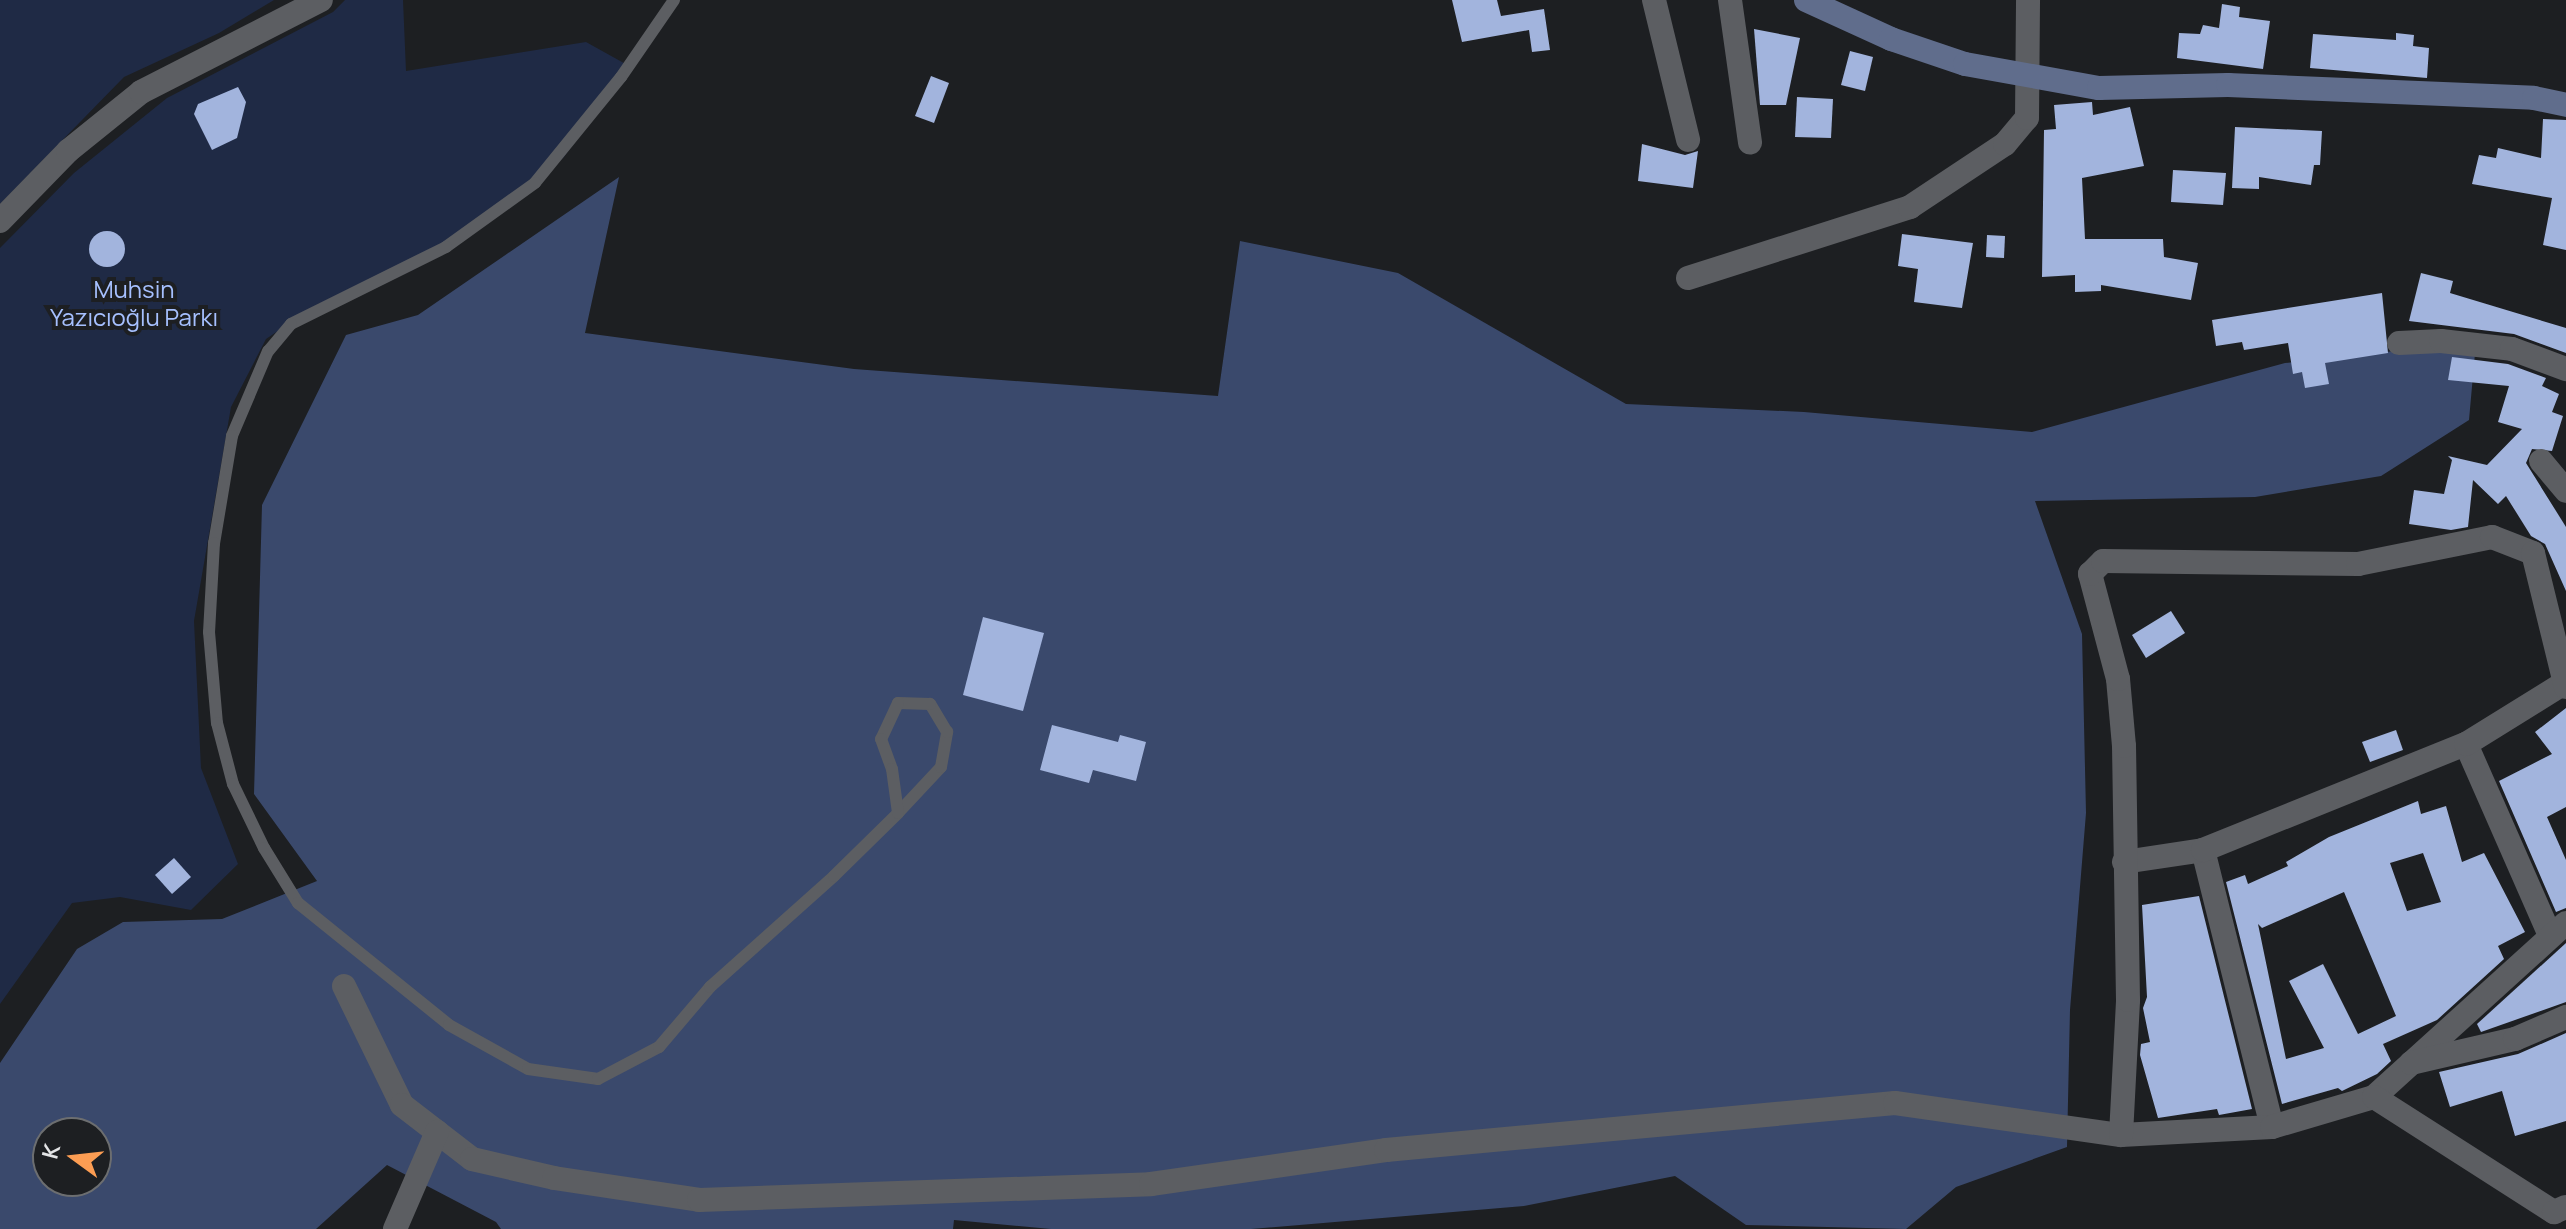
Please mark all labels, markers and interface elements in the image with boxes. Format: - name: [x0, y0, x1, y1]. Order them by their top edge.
- park label: Muhsin Yazıcıoğlu Parkı: [50, 275, 218, 331]
- north arrow: [32, 1117, 112, 1197]
- text: K: [34, 1141, 67, 1162]

